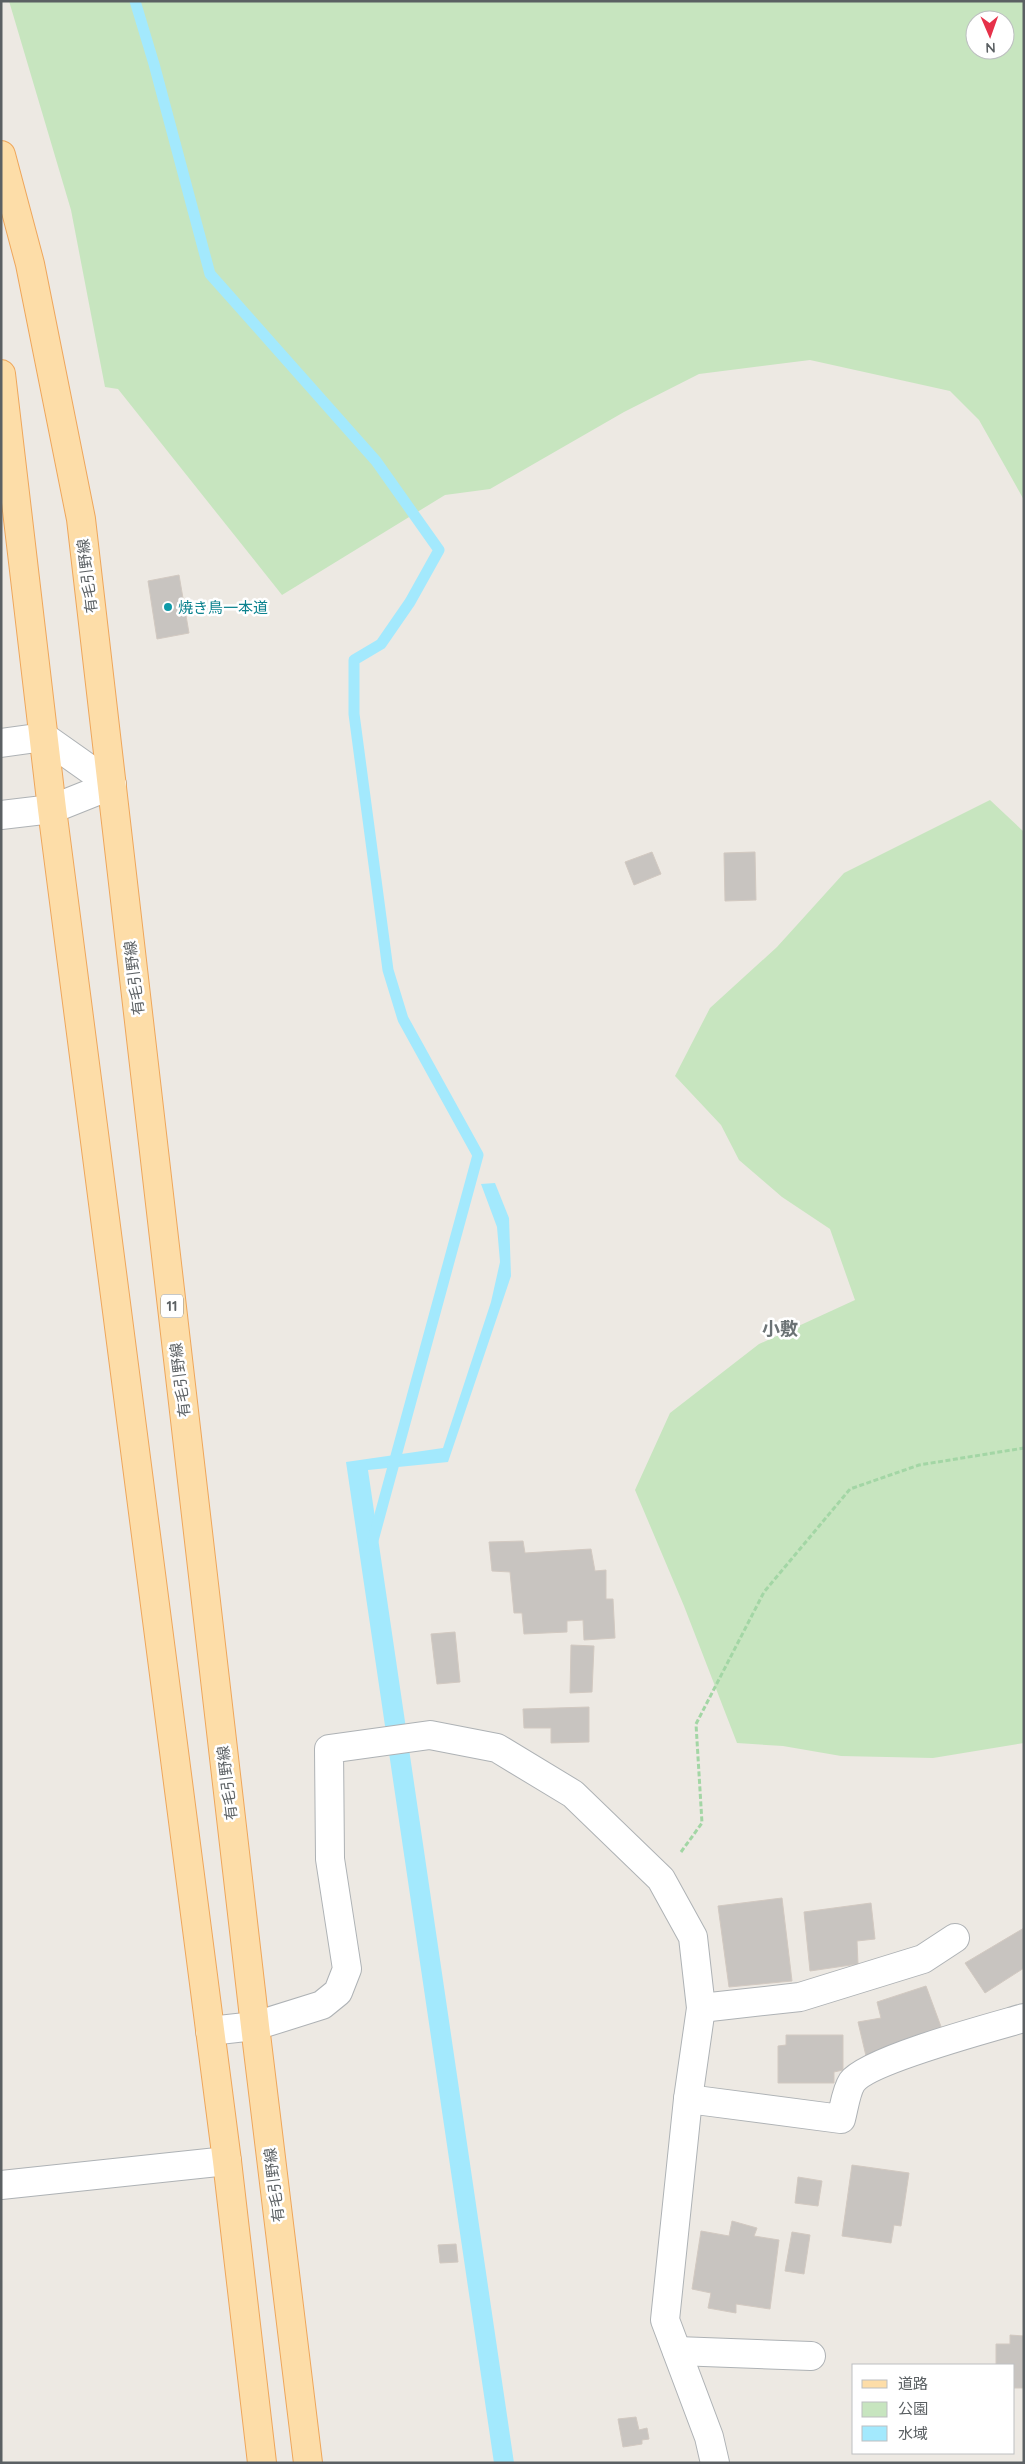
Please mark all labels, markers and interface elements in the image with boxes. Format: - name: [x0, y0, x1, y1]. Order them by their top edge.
- north arrow: [965, 10, 1015, 60]
- text: N: [985, 39, 996, 57]
- street label: 有毛引野線: [73, 538, 101, 614]
- place label: 焼き鳥一本道: [178, 598, 268, 617]
- marker: 焼き鳥一本道: [162, 601, 174, 613]
- street label: 有毛引野線: [120, 940, 148, 1016]
- road number: 11: [161, 1294, 183, 1318]
- district label: 小敷: [762, 1317, 798, 1340]
- street label: 有毛引野線: [166, 1342, 194, 1418]
- street label: 有毛引野線: [213, 1745, 241, 1821]
- street label: 有毛引野線: [260, 2147, 288, 2223]
- legend: [852, 2364, 1015, 2454]
- text: 道路: [898, 2374, 928, 2393]
- text: 公園: [898, 2399, 928, 2418]
- text: 水域: [898, 2424, 928, 2443]

